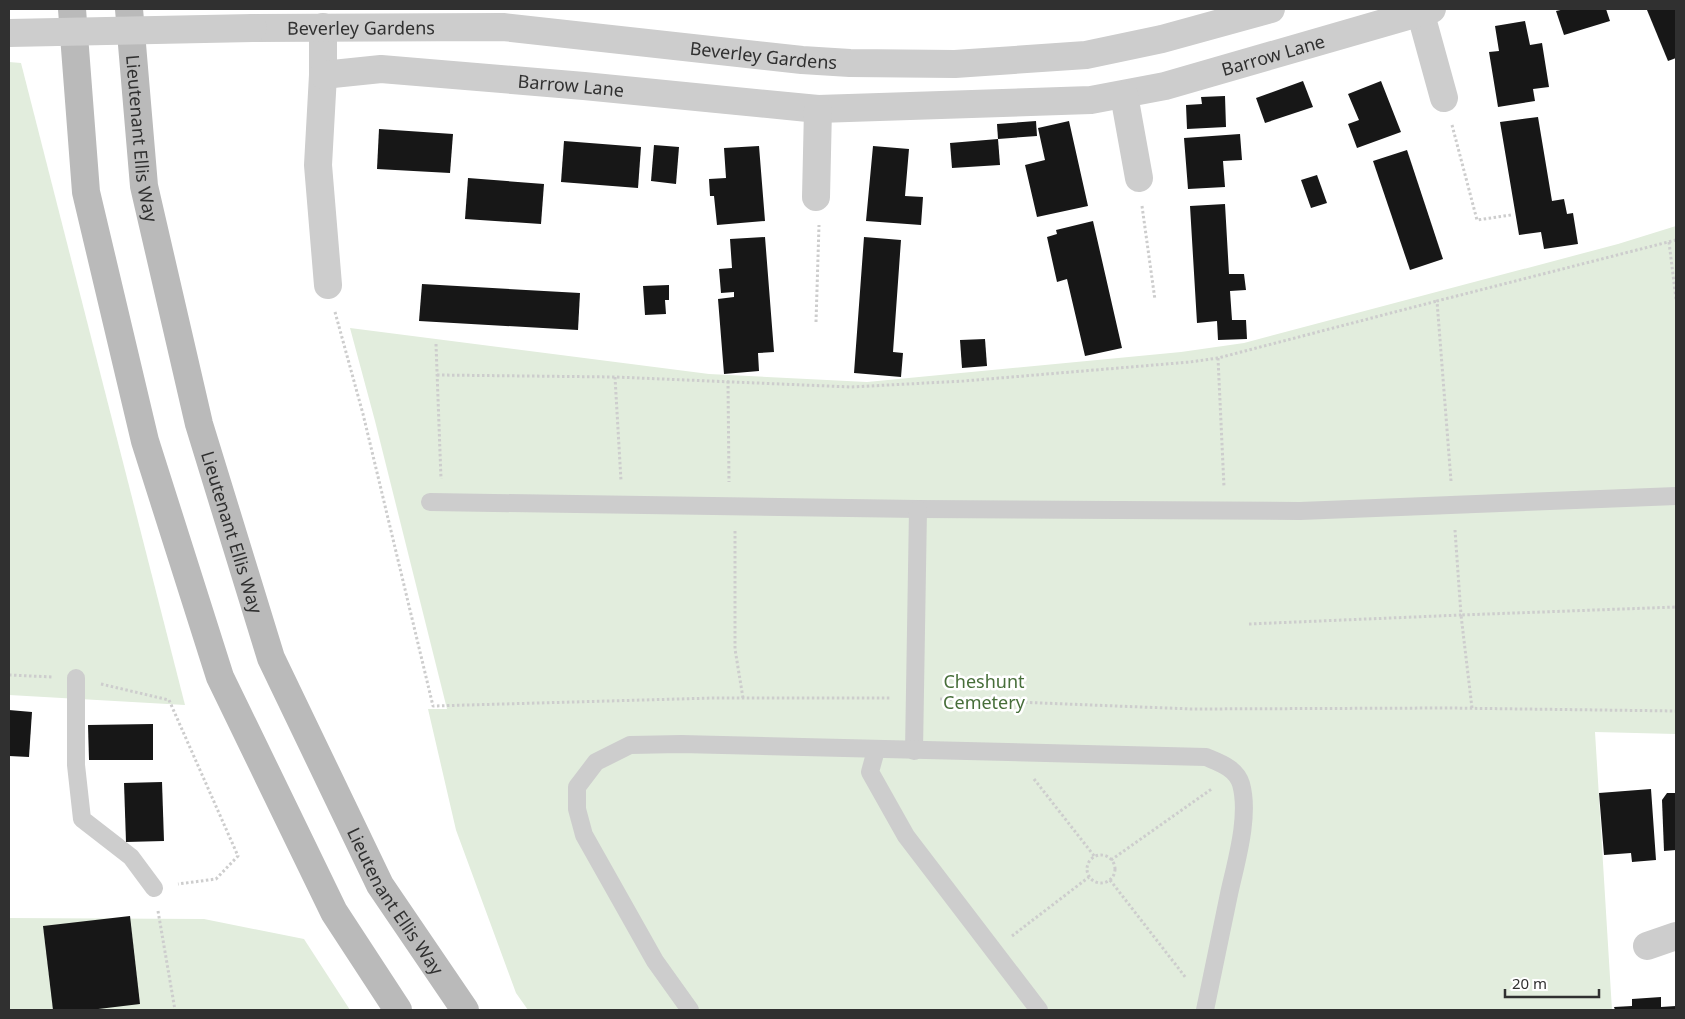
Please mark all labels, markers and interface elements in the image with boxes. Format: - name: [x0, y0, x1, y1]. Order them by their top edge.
- street label: Beverley Gardens: [287, 15, 435, 40]
- street label: Barrow Lane: [1218, 29, 1327, 81]
- street label: Beverley Gardens: [689, 36, 838, 74]
- street label: Lieutenant Ellis Way: [121, 54, 164, 225]
- street label: Barrow Lane: [517, 69, 625, 102]
- street label: Lieutenant Ellis Way: [196, 448, 269, 617]
- park label: Cheshunt Cemetery: [943, 669, 1026, 714]
- street label: Lieutenant Ellis Way: [342, 823, 450, 980]
- scale bar: [1505, 966, 1599, 998]
- text: 20 m: [1512, 973, 1547, 993]

